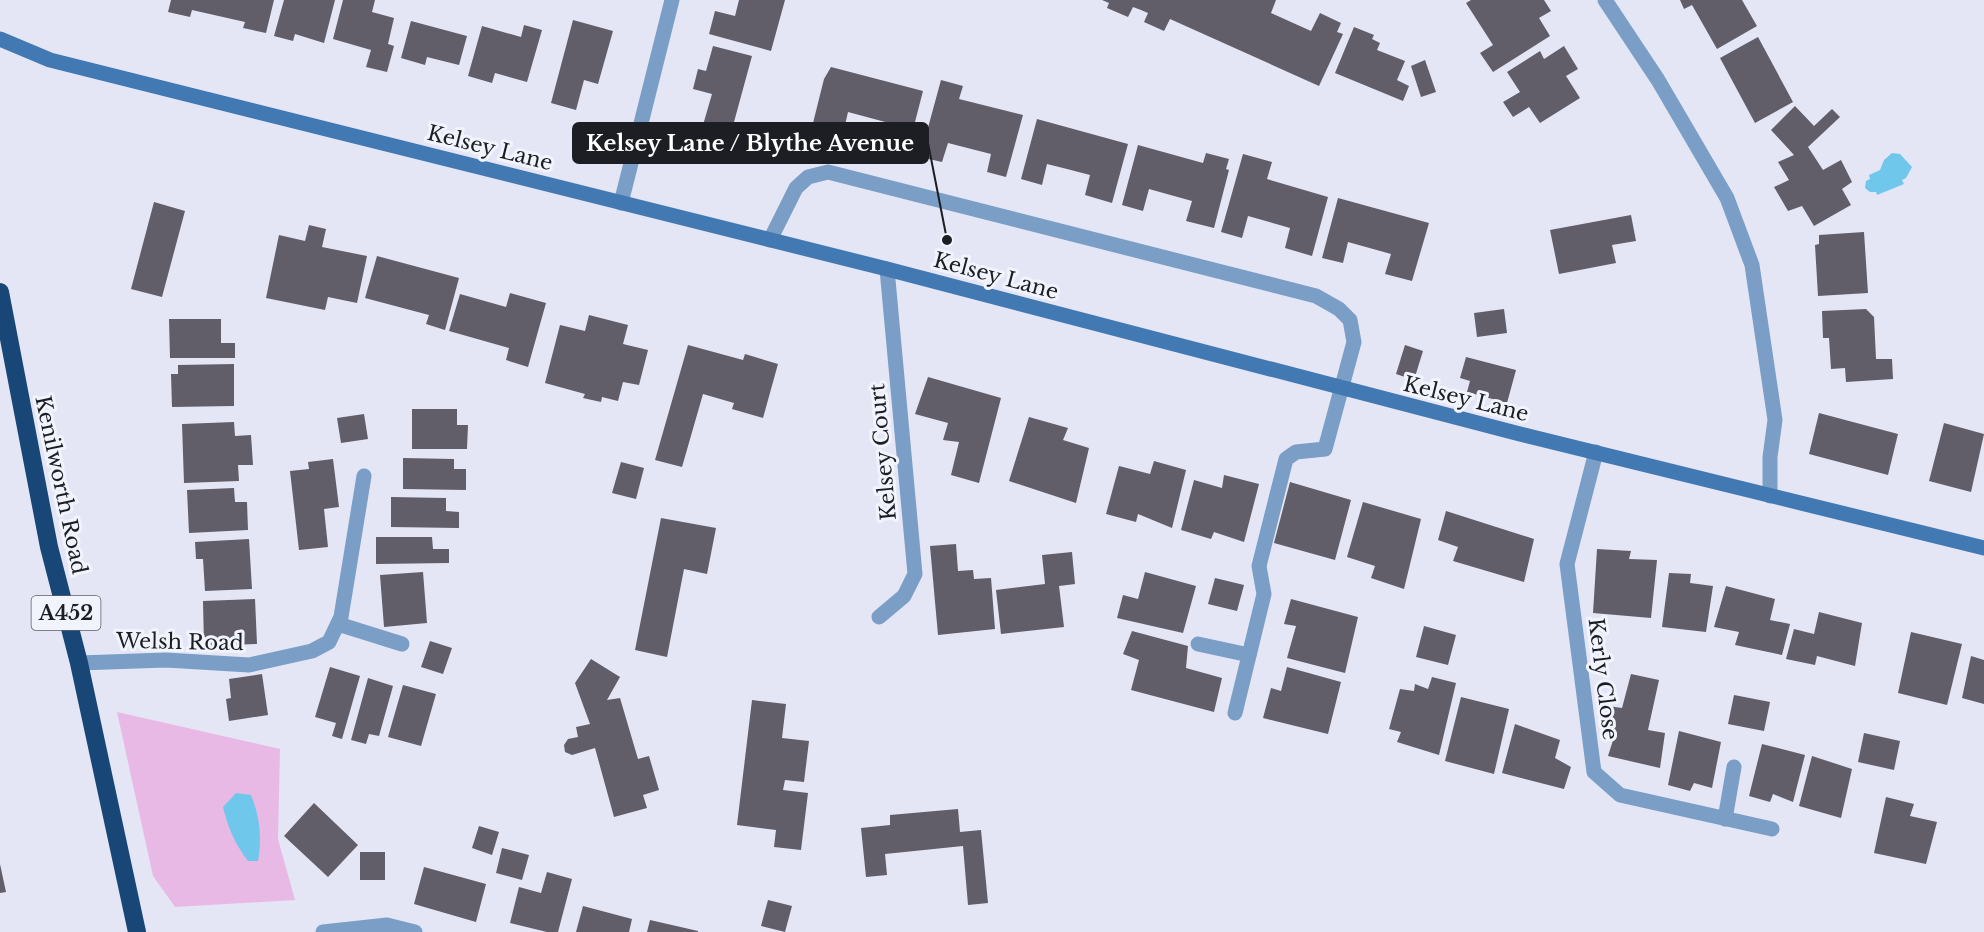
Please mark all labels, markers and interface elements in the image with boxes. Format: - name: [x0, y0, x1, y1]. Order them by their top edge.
- street label: Kelsey Lane: [425, 120, 555, 176]
- callout: Kelsey Lane / Blythe Avenue: [573, 123, 928, 163]
- text: Kelsey Lane / Blythe Avenue: [586, 130, 914, 157]
- street label: Kelsey Lane: [931, 247, 1061, 305]
- street label: Kelsey Lane: [1401, 371, 1531, 427]
- street label: Kelsey Court: [864, 382, 902, 522]
- street label: Kenilworth Road: [29, 393, 93, 577]
- road number: A452: [32, 596, 100, 630]
- street label: Kerly Close: [1583, 617, 1623, 741]
- street label: Welsh Road: [115, 628, 244, 656]

